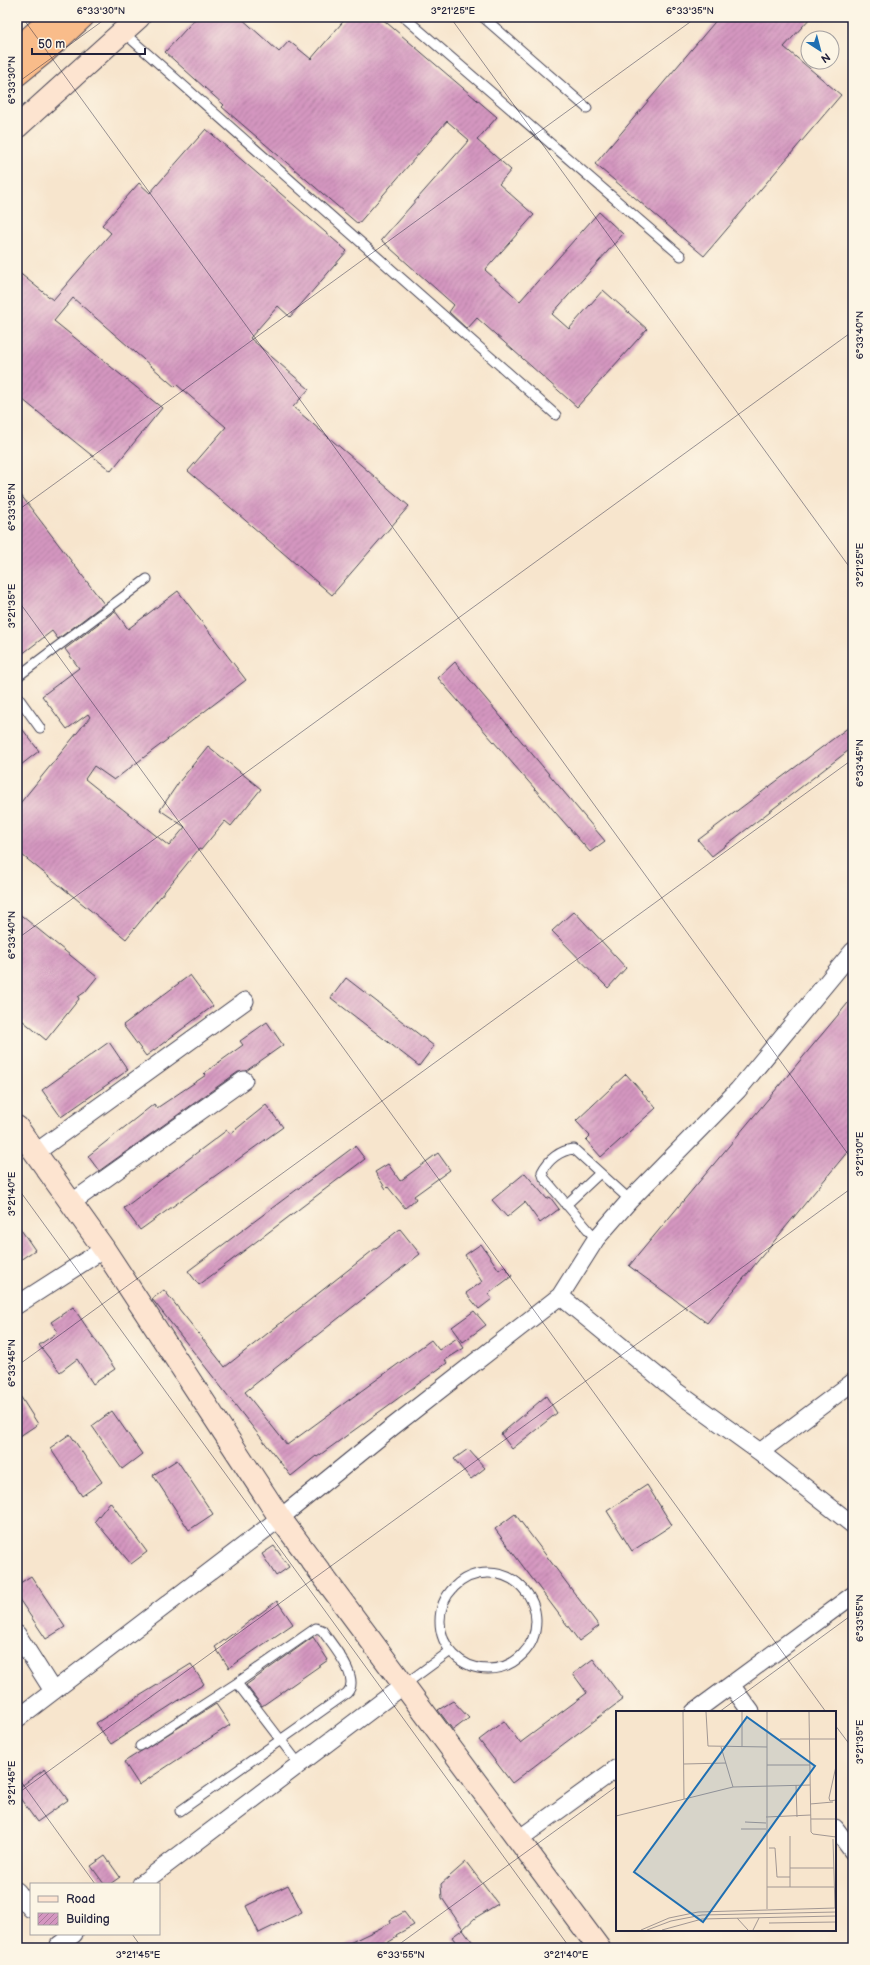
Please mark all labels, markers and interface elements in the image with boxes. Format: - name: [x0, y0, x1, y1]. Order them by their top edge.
- text: 6°33'30"N: [77, 5, 125, 17]
- text: 3°21'25"E: [431, 5, 476, 17]
- text: 6°33'35"N: [666, 5, 714, 17]
- scale bar: [32, 30, 145, 56]
- north arrow: [800, 30, 840, 70]
- text: 50 m: [38, 37, 65, 52]
- text: N: [818, 50, 833, 65]
- text: 6°33'30"N: [6, 56, 18, 104]
- text: 6°33'40"N: [854, 311, 866, 359]
- text: 6°33'35"N: [6, 483, 18, 531]
- text: 3°21'25"E: [854, 542, 866, 587]
- text: 3°21'35"E: [6, 583, 18, 628]
- text: 6°33'45"N: [854, 739, 866, 787]
- text: 6°33'40"N: [6, 911, 18, 959]
- text: 3°21'30"E: [854, 1131, 866, 1176]
- text: 3°21'40"E: [6, 1171, 18, 1216]
- text: 6°33'45"N: [6, 1339, 18, 1387]
- text: 6°33'55"N: [854, 1594, 866, 1642]
- inset map: [616, 1711, 836, 1931]
- text: 3°21'35"E: [854, 1719, 866, 1764]
- text: 3°21'45"E: [6, 1760, 18, 1805]
- legend: [30, 1883, 160, 1935]
- text: Road: [66, 1892, 95, 1907]
- text: Building: [66, 1912, 110, 1927]
- text: 3°21'45"E: [116, 1949, 161, 1961]
- text: 6°33'55"N: [377, 1949, 425, 1961]
- text: 3°21'40"E: [544, 1949, 589, 1961]

